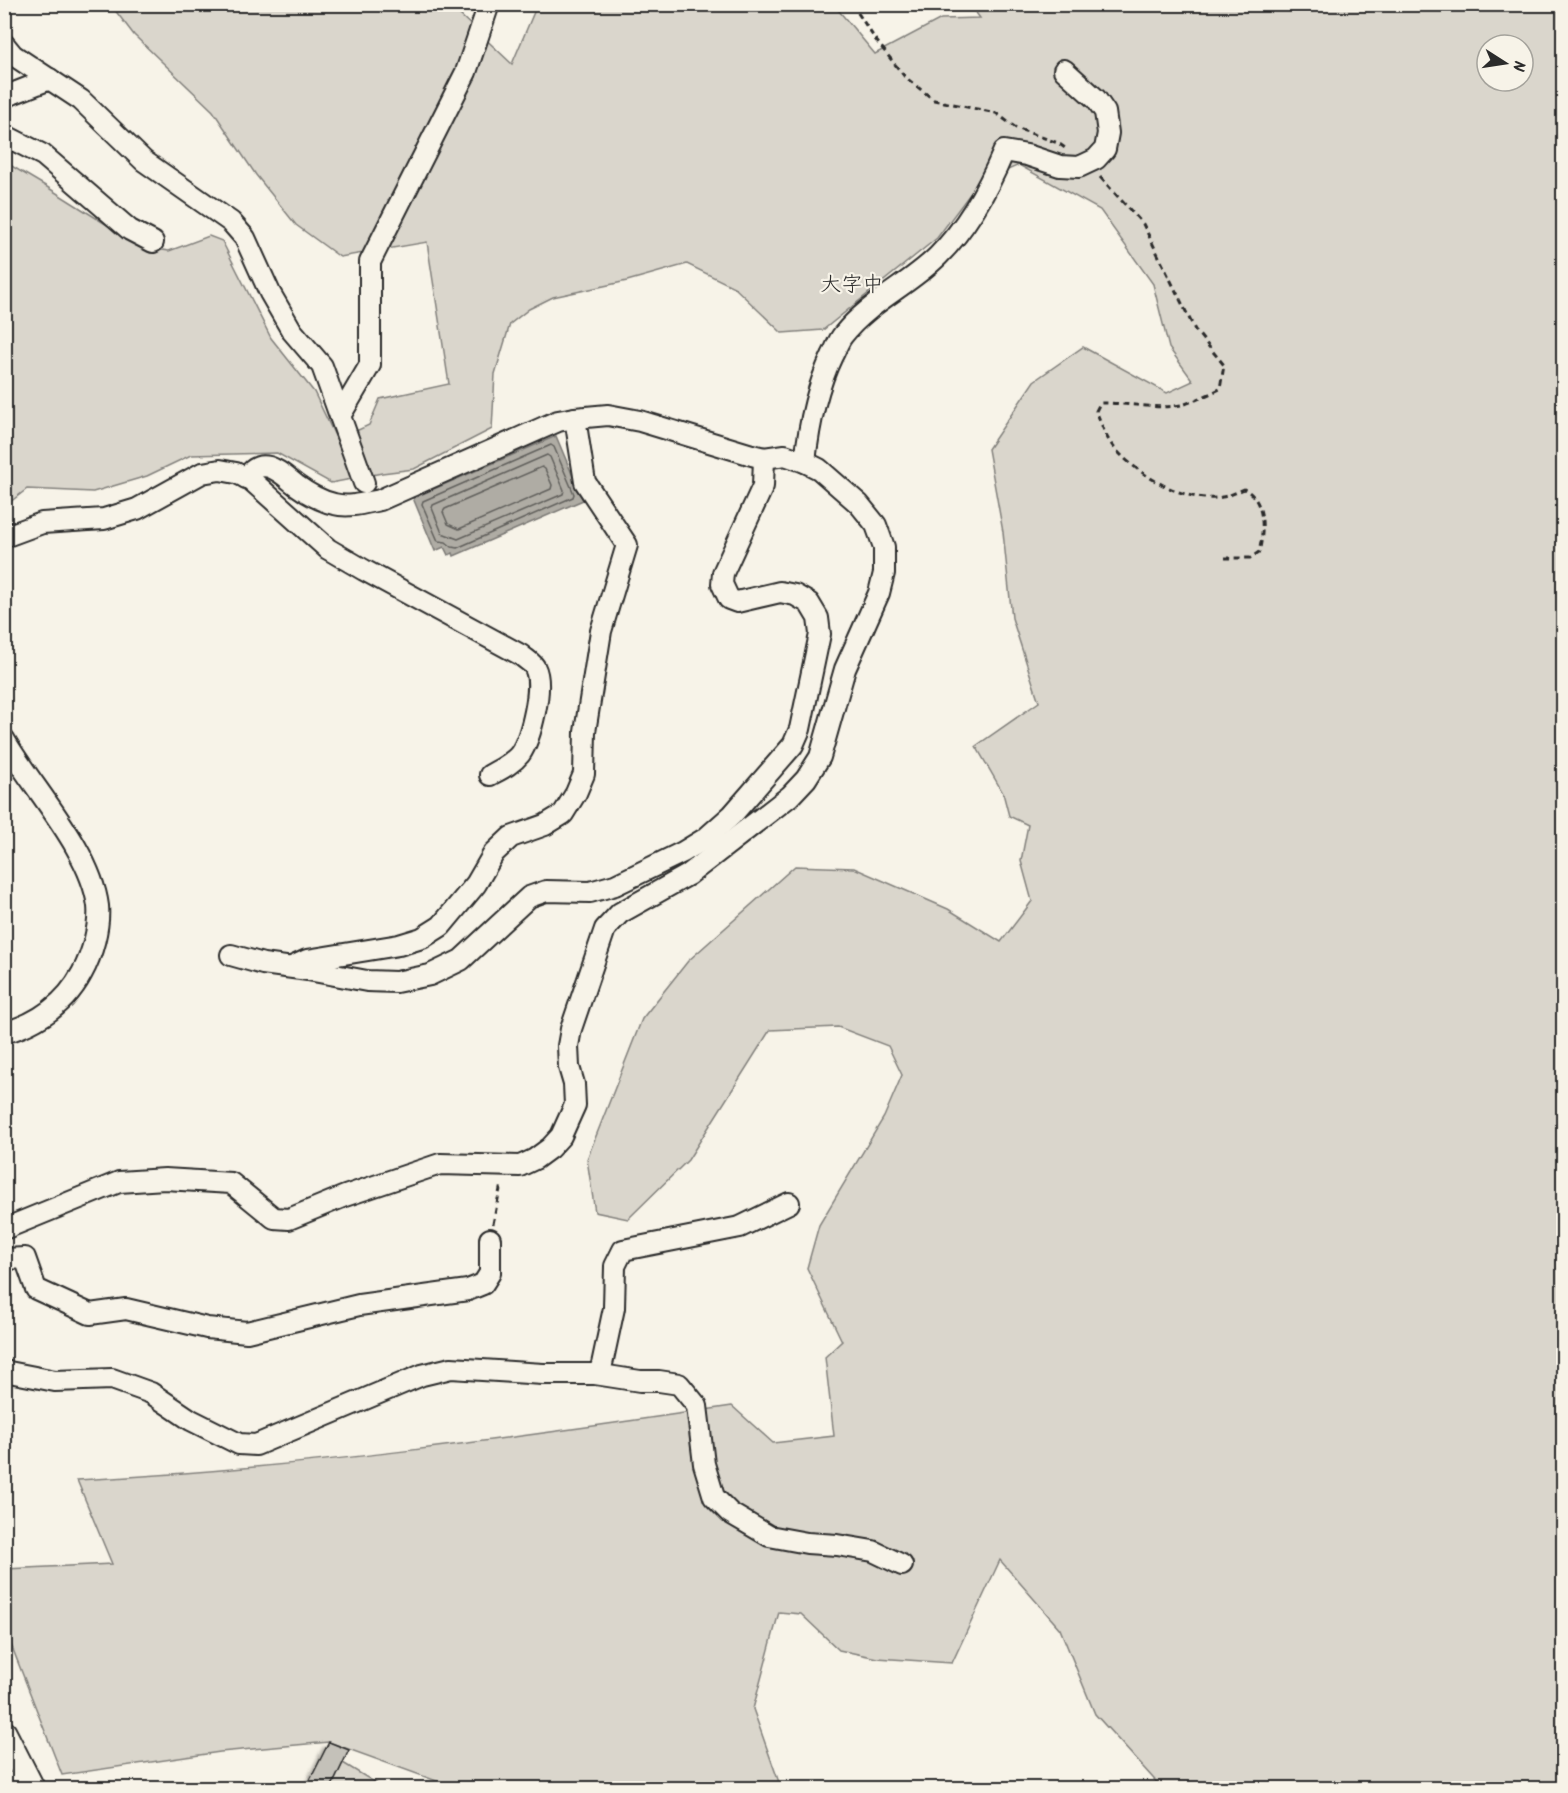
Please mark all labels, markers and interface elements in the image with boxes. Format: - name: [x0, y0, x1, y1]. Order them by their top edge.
- north arrow: [1475, 33, 1535, 93]
- text: N: [1505, 58, 1531, 73]
- district label: 大字中: [821, 269, 884, 302]

